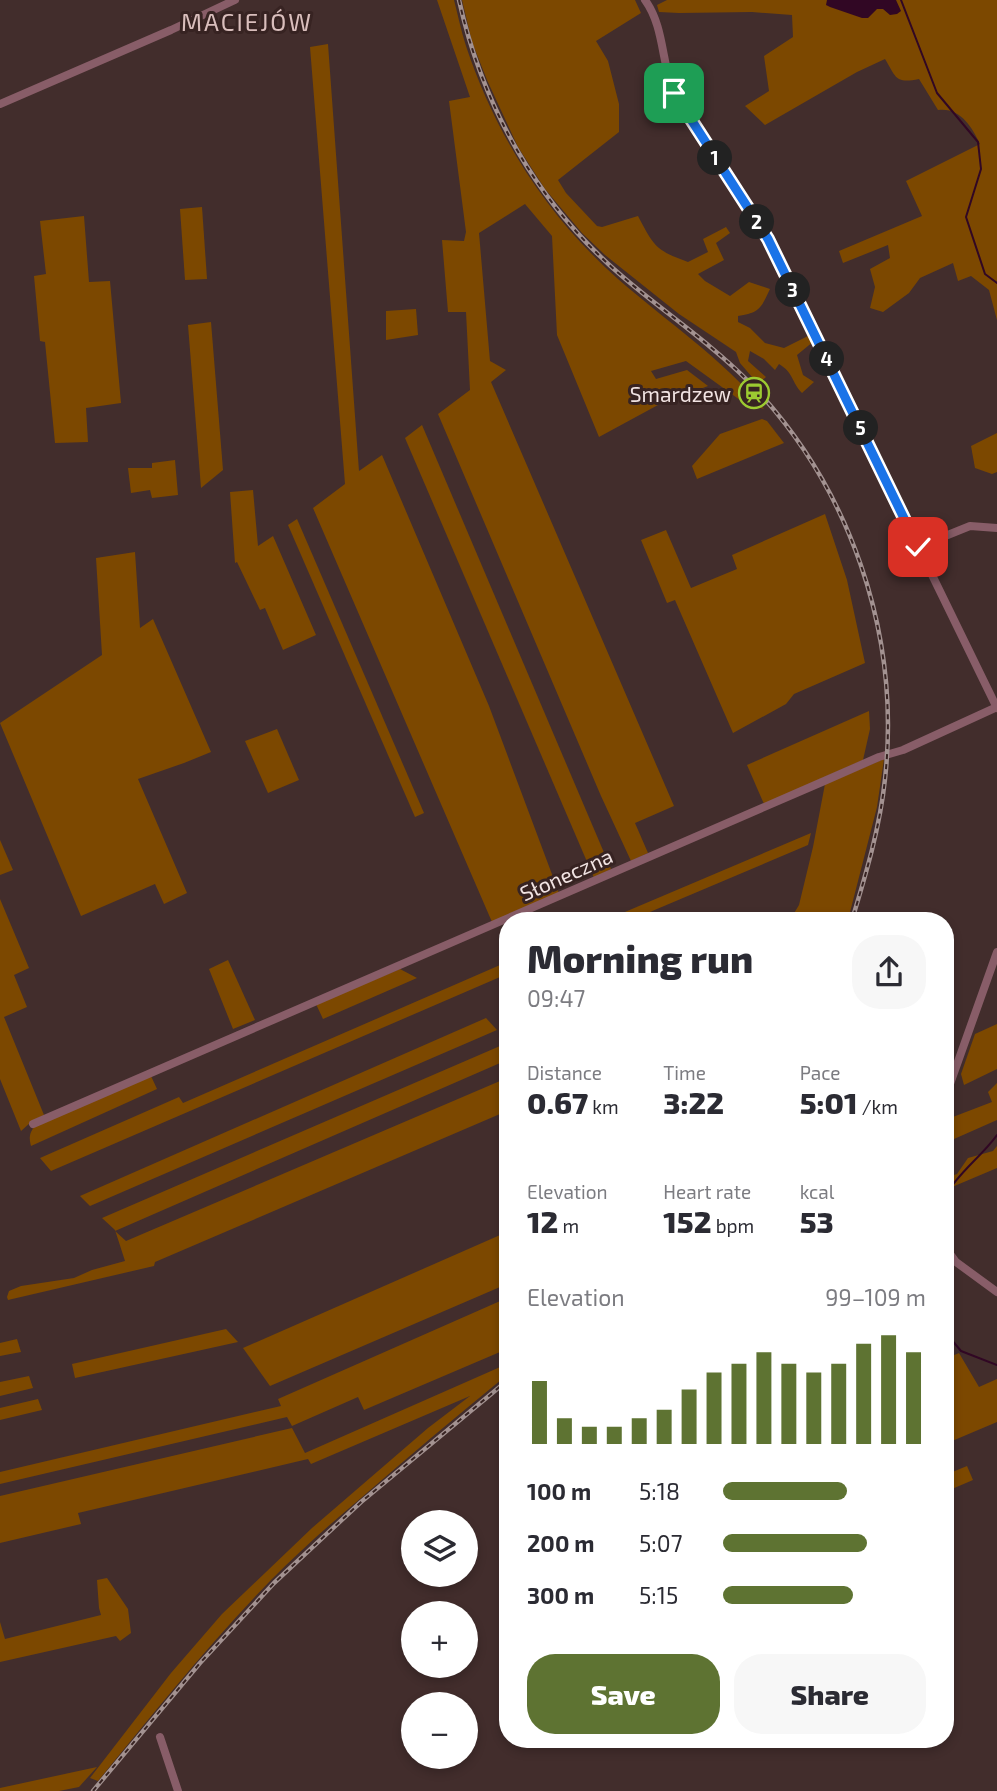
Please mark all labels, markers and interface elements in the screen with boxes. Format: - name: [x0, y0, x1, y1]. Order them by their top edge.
- district label: MACIEJÓW: [181, 7, 313, 36]
- pin: [644, 63, 704, 123]
- icon: arrive: [655, 74, 693, 112]
- pin: 1: [698, 140, 732, 176]
- text: 1: [710, 146, 719, 169]
- pin: 2: [740, 204, 774, 240]
- text: 2: [751, 210, 762, 233]
- pin: 3: [776, 272, 810, 308]
- text: 3: [787, 278, 798, 301]
- pin: 4: [810, 342, 844, 376]
- text: 4: [820, 347, 833, 370]
- station icon: Smardzew: [737, 376, 771, 410]
- place label: Smardzew: [630, 381, 731, 406]
- pin: 5: [844, 410, 878, 446]
- text: 5: [855, 416, 866, 439]
- pin: [888, 517, 948, 577]
- icon: check: [899, 528, 937, 566]
- street label: Słoneczna: [516, 842, 616, 906]
- text: Morning run: [527, 935, 753, 981]
- button: share: [852, 935, 926, 1009]
- text: 09:47: [527, 984, 585, 1012]
- text: Distance: [527, 1061, 602, 1084]
- text: Time: [663, 1061, 706, 1084]
- text: Pace: [800, 1061, 841, 1084]
- text: 0.67: [527, 1084, 588, 1120]
- text: 3:22: [663, 1084, 724, 1120]
- text: 5:01: [800, 1084, 857, 1120]
- text: km: [588, 1095, 619, 1118]
- text: /km: [857, 1095, 898, 1118]
- text: Elevation: [527, 1180, 608, 1203]
- text: Heart rate: [663, 1180, 751, 1203]
- text: kcal: [800, 1180, 834, 1203]
- text: 12: [527, 1203, 558, 1239]
- text: 152: [663, 1203, 711, 1239]
- text: 53: [800, 1203, 834, 1239]
- text: m: [558, 1214, 579, 1237]
- text: bpm: [711, 1214, 754, 1237]
- text: Elevation: [527, 1283, 625, 1311]
- text: 99–109 m: [825, 1283, 926, 1311]
- text: 100 m: [527, 1477, 591, 1505]
- text: 5:18: [639, 1477, 680, 1505]
- map controls: [401, 1510, 478, 1769]
- button: layers: [401, 1510, 478, 1587]
- text: 200 m: [527, 1529, 595, 1557]
- text: 5:07: [639, 1529, 682, 1557]
- text: 300 m: [527, 1581, 594, 1609]
- text: 5:15: [639, 1581, 678, 1609]
- button: +: [401, 1601, 478, 1678]
- button: Save: [527, 1654, 720, 1734]
- button: Share: [734, 1654, 926, 1734]
- button: −: [401, 1692, 478, 1769]

